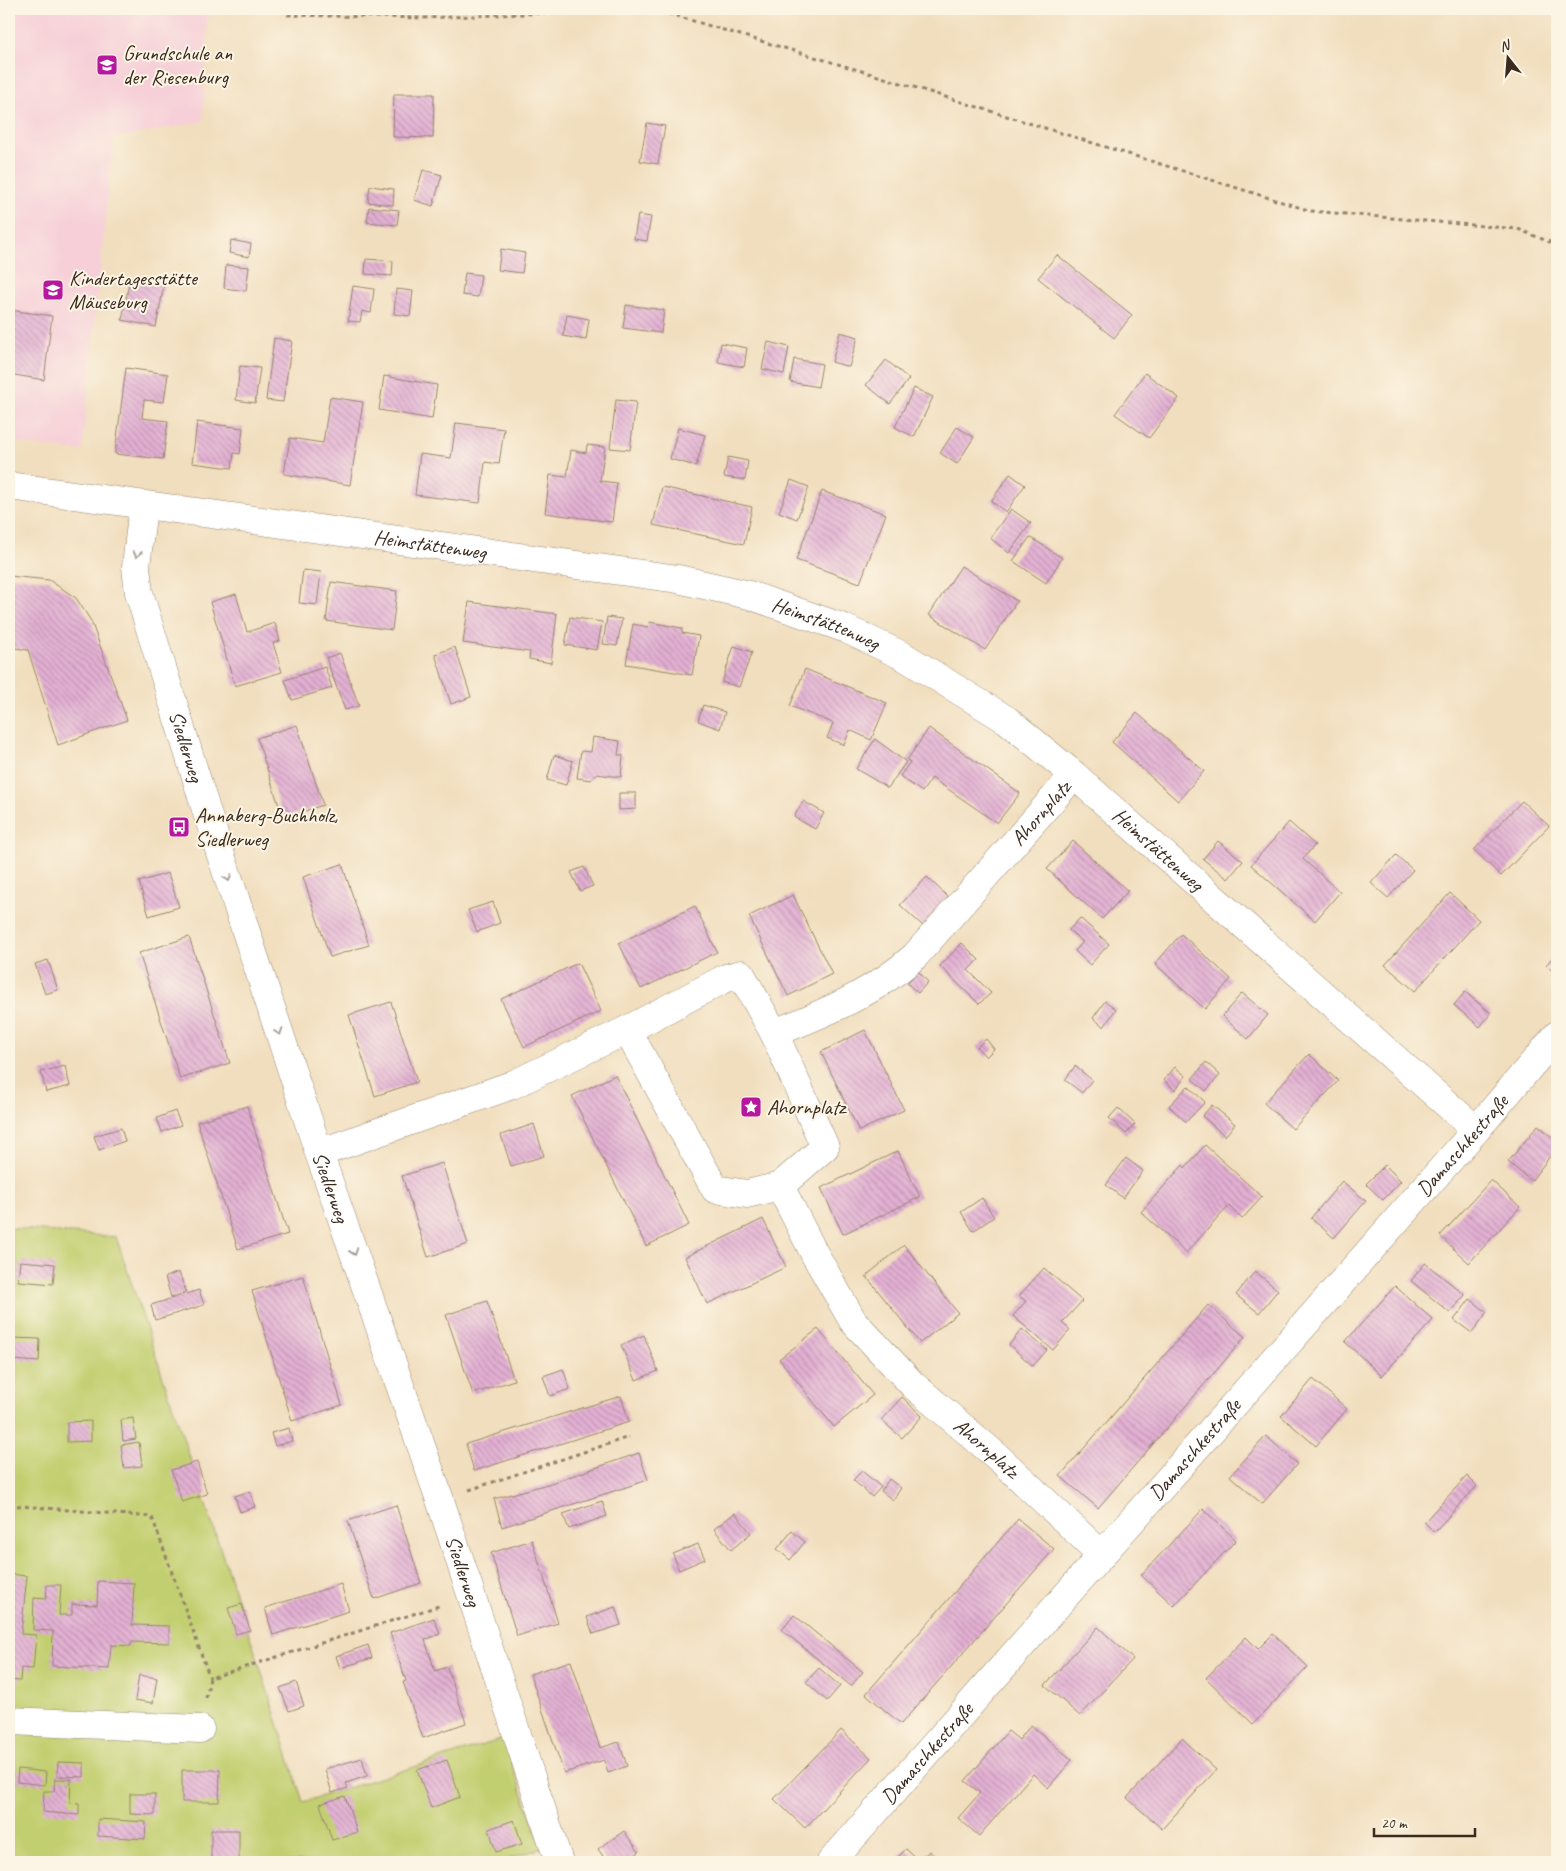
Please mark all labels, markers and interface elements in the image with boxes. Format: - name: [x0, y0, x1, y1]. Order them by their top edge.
- north arrow: [1484, 32, 1534, 82]
- text: N: [1498, 36, 1513, 55]
- place label: Grundschule an der Riesenburg: [123, 40, 233, 90]
- school or university icon: Grundschule an der Riesenburg: [95, 53, 119, 77]
- place label: Kindertagesstätte Mäuseburg: [69, 265, 199, 315]
- school or university icon: Kindertagesstätte Mäuseburg: [41, 278, 65, 302]
- street label: Heimstättenweg: [372, 524, 489, 565]
- one-way arrow: [132, 551, 143, 559]
- street label: Heimstättenweg: [769, 591, 885, 657]
- street label: Siedlerweg: [163, 708, 210, 786]
- street label: Ahornplatz: [1005, 773, 1078, 851]
- place label: Annaberg-Buchholz, Siedlerweg: [195, 802, 338, 852]
- street label: Heimstättenweg: [1107, 802, 1210, 897]
- bus stop icon: Annaberg-Buchholz, Siedlerweg: [167, 815, 191, 839]
- one-way arrow: [223, 873, 233, 882]
- one-way arrow: [274, 1027, 284, 1036]
- street label: Damaschkestraße: [1411, 1087, 1515, 1202]
- place label: Ahornplatz: [767, 1094, 848, 1120]
- place icon: Ahornplatz: [739, 1095, 763, 1119]
- street label: Siedlerweg: [307, 1149, 356, 1227]
- one-way arrow: [348, 1248, 358, 1256]
- street label: Damaschkestraße: [1143, 1392, 1248, 1506]
- street label: Ahornplatz: [948, 1412, 1026, 1485]
- street label: Siedlerweg: [440, 1532, 488, 1611]
- street label: Damaschkestraße: [875, 1695, 980, 1809]
- scale bar: [1374, 1806, 1475, 1838]
- text: 20 m: [1381, 1814, 1408, 1833]

